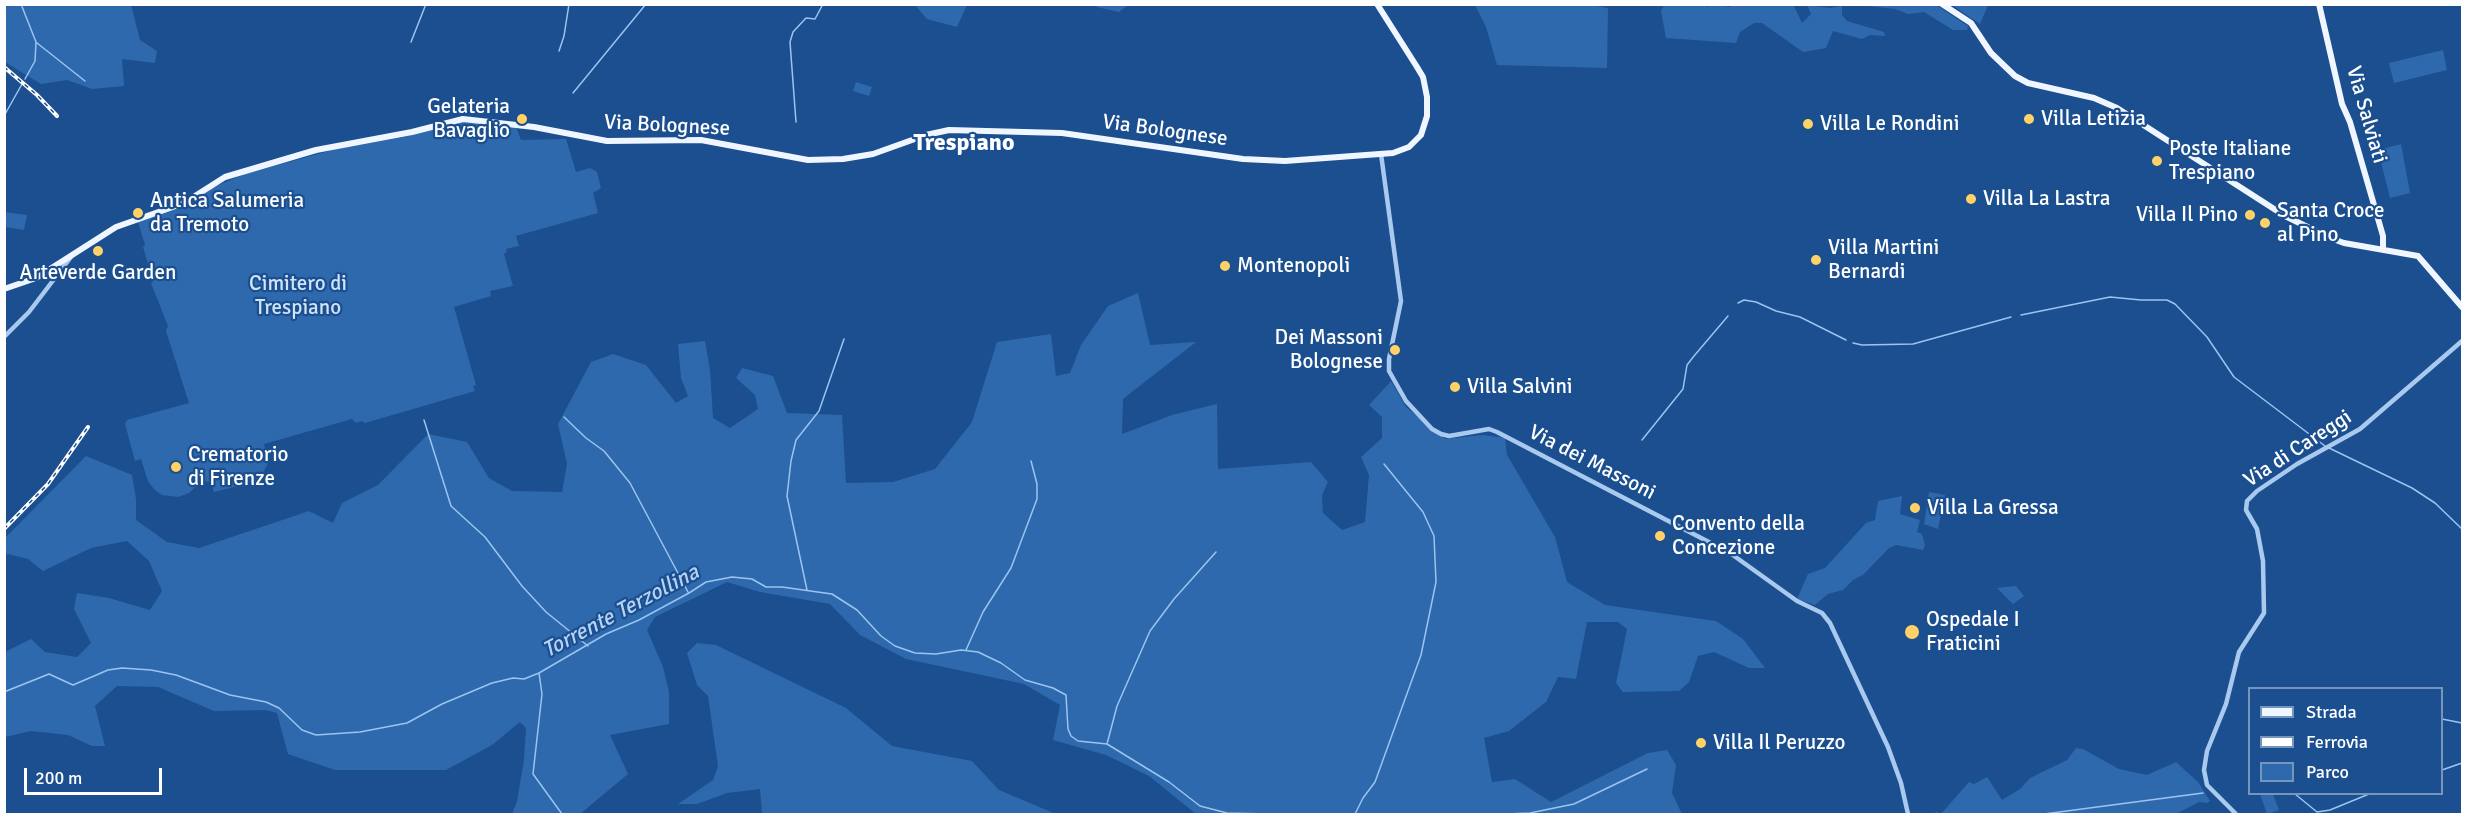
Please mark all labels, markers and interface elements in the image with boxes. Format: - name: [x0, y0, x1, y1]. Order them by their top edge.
- street label: Via Salviati: [2340, 64, 2392, 166]
- place label: Gelateria Bavaglio: [427, 94, 510, 144]
- place label: Villa Letizia: [2041, 106, 2146, 132]
- street label: Via Bolognese: [603, 110, 731, 142]
- street label: Via Bolognese: [1101, 110, 1229, 152]
- place label: Villa Le Rondini: [1820, 111, 1959, 137]
- marker: Gelateria Bavaglio: [515, 112, 529, 126]
- marker: Villa Letizia: [2022, 112, 2036, 126]
- marker: Villa Le Rondini: [1801, 117, 1815, 131]
- district label: Trespiano: [914, 130, 1014, 158]
- place label: Poste Italiane Trespiano: [2169, 136, 2291, 186]
- marker: Poste Italiane Trespiano: [2150, 154, 2164, 168]
- place label: Villa La Lastra: [1983, 186, 2110, 212]
- place label: Antica Salumeria da Tremoto: [150, 188, 304, 238]
- marker: Villa La Lastra: [1964, 192, 1978, 206]
- place label: Santa Croce al Pino: [2277, 198, 2385, 248]
- place label: Villa Il Pino: [2136, 202, 2238, 228]
- marker: Antica Salumeria da Tremoto: [131, 206, 145, 220]
- marker: Villa Il Pino: [2243, 208, 2257, 222]
- marker: Santa Croce al Pino: [2258, 216, 2272, 230]
- place label: Villa Martini Bernardi: [1828, 235, 1939, 285]
- marker: Arteverde Garden: [91, 244, 105, 258]
- place label: Montenopoli: [1237, 253, 1350, 279]
- marker: Villa Martini Bernardi: [1809, 253, 1823, 267]
- marker: Montenopoli: [1218, 259, 1232, 273]
- place label: Arteverde Garden: [20, 260, 176, 286]
- park label: Cimitero di Trespiano: [249, 271, 347, 321]
- place label: Dei Massoni Bolognese: [1275, 325, 1383, 375]
- marker: Dei Massoni Bolognese: [1388, 343, 1402, 357]
- place label: Villa Salvini: [1467, 374, 1573, 400]
- marker: Villa Salvini: [1448, 380, 1462, 394]
- street label: Via di Careggi: [2239, 405, 2357, 493]
- street label: Via dei Massoni: [1524, 420, 1660, 506]
- place label: Crematorio di Firenze: [188, 442, 288, 492]
- marker: Crematorio di Firenze: [169, 460, 183, 474]
- place label: Villa La Gressa: [1927, 495, 2059, 521]
- marker: Villa La Gressa: [1908, 501, 1922, 515]
- place label: Convento della Concezione: [1672, 511, 1805, 561]
- marker: Convento della Concezione: [1653, 529, 1667, 543]
- water label: Torrente Terzollina: [538, 560, 704, 664]
- place label: Ospedale I Fraticini: [1926, 607, 2020, 657]
- marker: Ospedale I Fraticini: [1903, 623, 1921, 641]
- legend: [2248, 687, 2443, 795]
- text: Strada: [2306, 701, 2357, 723]
- place label: Villa Il Peruzzo: [1713, 730, 1846, 756]
- text: Ferrovia: [2306, 731, 2368, 753]
- marker: Villa Il Peruzzo: [1694, 736, 1708, 750]
- scale bar: [27, 756, 165, 794]
- text: Parco: [2306, 761, 2349, 783]
- text: 200 m: [35, 767, 82, 789]

